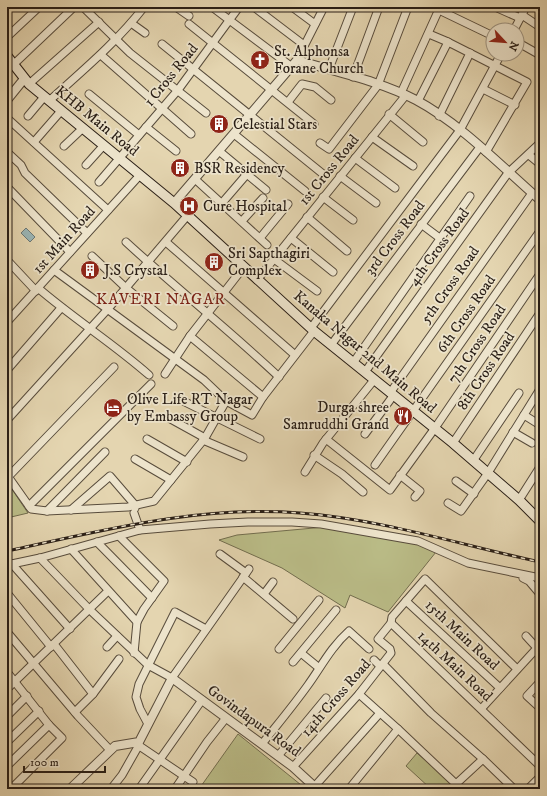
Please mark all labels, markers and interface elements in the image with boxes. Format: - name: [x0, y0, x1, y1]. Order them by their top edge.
- north arrow: [485, 22, 525, 62]
- street label: 1 Cross Road: [140, 39, 203, 110]
- text: N: [505, 39, 521, 53]
- place label: St. Alphonsa Forane Church: [274, 42, 364, 78]
- church icon: St. Alphonsa Forane Church: [249, 49, 271, 71]
- street label: KHB Main Road: [51, 82, 143, 161]
- building icon: Celestial Stars: [208, 113, 230, 135]
- place label: Celestial Stars: [233, 115, 317, 134]
- street label: 1st Cross Road: [295, 130, 364, 209]
- building icon: BSR Residency: [169, 157, 191, 179]
- place label: BSR Residency: [194, 159, 285, 178]
- hospital icon: Cure Hospital: [178, 195, 200, 217]
- street label: 3rd Cross Road: [361, 196, 430, 279]
- place label: Cure Hospital: [203, 197, 287, 216]
- street label: 1st Main Road: [29, 202, 100, 278]
- street label: 4th Cross Road: [404, 204, 474, 290]
- street label: 5th Cross Road: [416, 242, 484, 327]
- place label: Sri Sapthagiri Complex: [228, 244, 310, 280]
- building icon: Sri Sapthagiri Complex: [203, 251, 225, 273]
- building icon: J.S Crystal: [79, 259, 101, 281]
- place label: J.S Crystal: [102, 261, 168, 280]
- street label: 6th Cross Road: [432, 271, 500, 357]
- street label: Kanaka Nagar 2nd Main Road: [290, 287, 441, 418]
- district label: KAVERI NAGAR: [96, 289, 226, 309]
- street label: 7th Cross Road: [444, 301, 511, 387]
- street label: 8th Cross Road: [453, 328, 519, 414]
- place label: Olive Life RT Nagar by Embassy Group: [127, 390, 253, 426]
- hotel icon: Olive Life RT Nagar by Embassy Group: [102, 397, 124, 419]
- place label: Durga shree Samruddhi Grand: [283, 398, 390, 434]
- restaurant icon: Durga shree Samruddhi Grand: [392, 405, 414, 427]
- street label: 15th Main Road: [421, 596, 504, 675]
- street label: 14th Main Road: [413, 626, 497, 706]
- street label: 14th Cross Road: [297, 655, 375, 741]
- street label: Govindapura Road: [204, 681, 305, 762]
- scale bar: [24, 748, 105, 774]
- text: 100 m: [30, 755, 59, 770]

